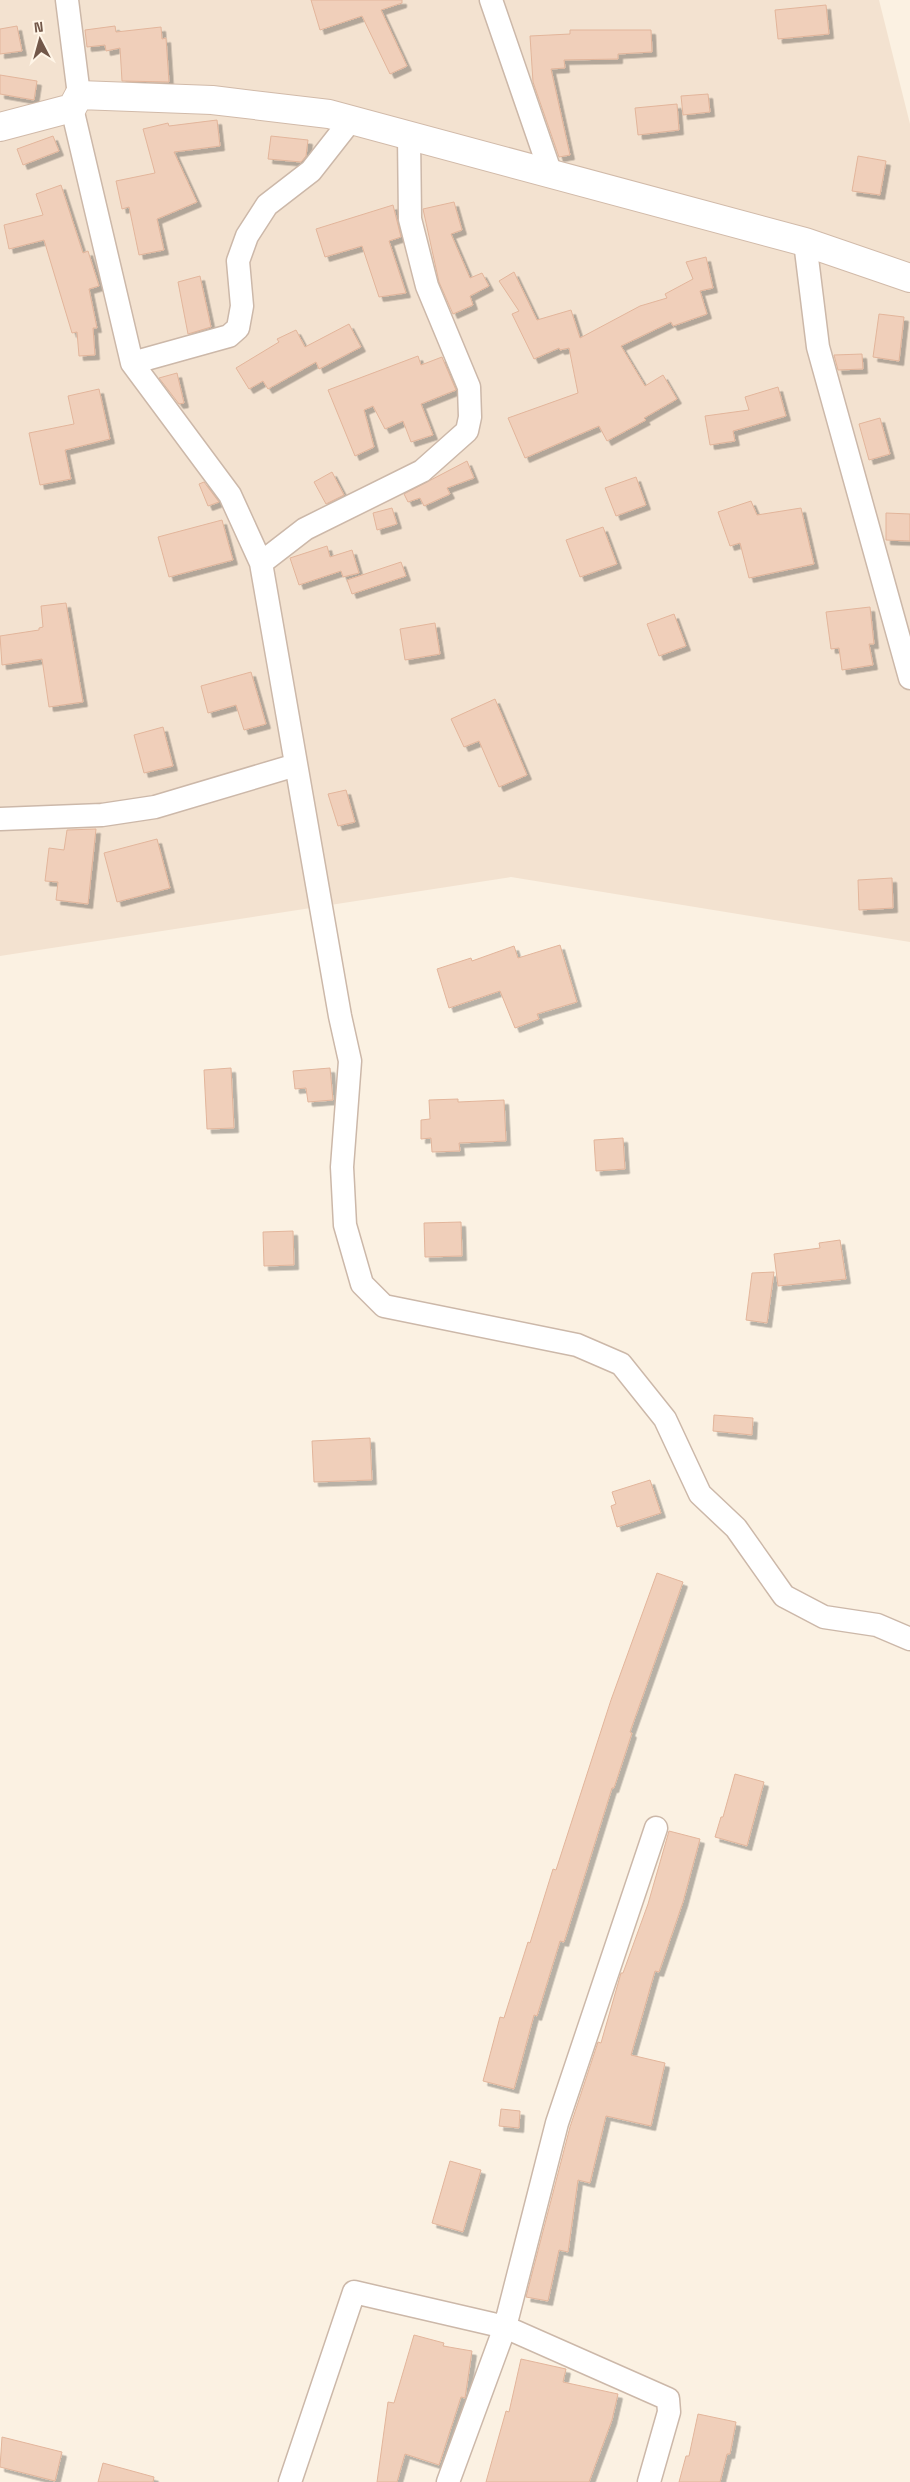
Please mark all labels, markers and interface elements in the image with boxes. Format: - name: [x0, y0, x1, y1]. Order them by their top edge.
- north arrow: [15, 15, 65, 65]
- text: N: [33, 18, 44, 37]

